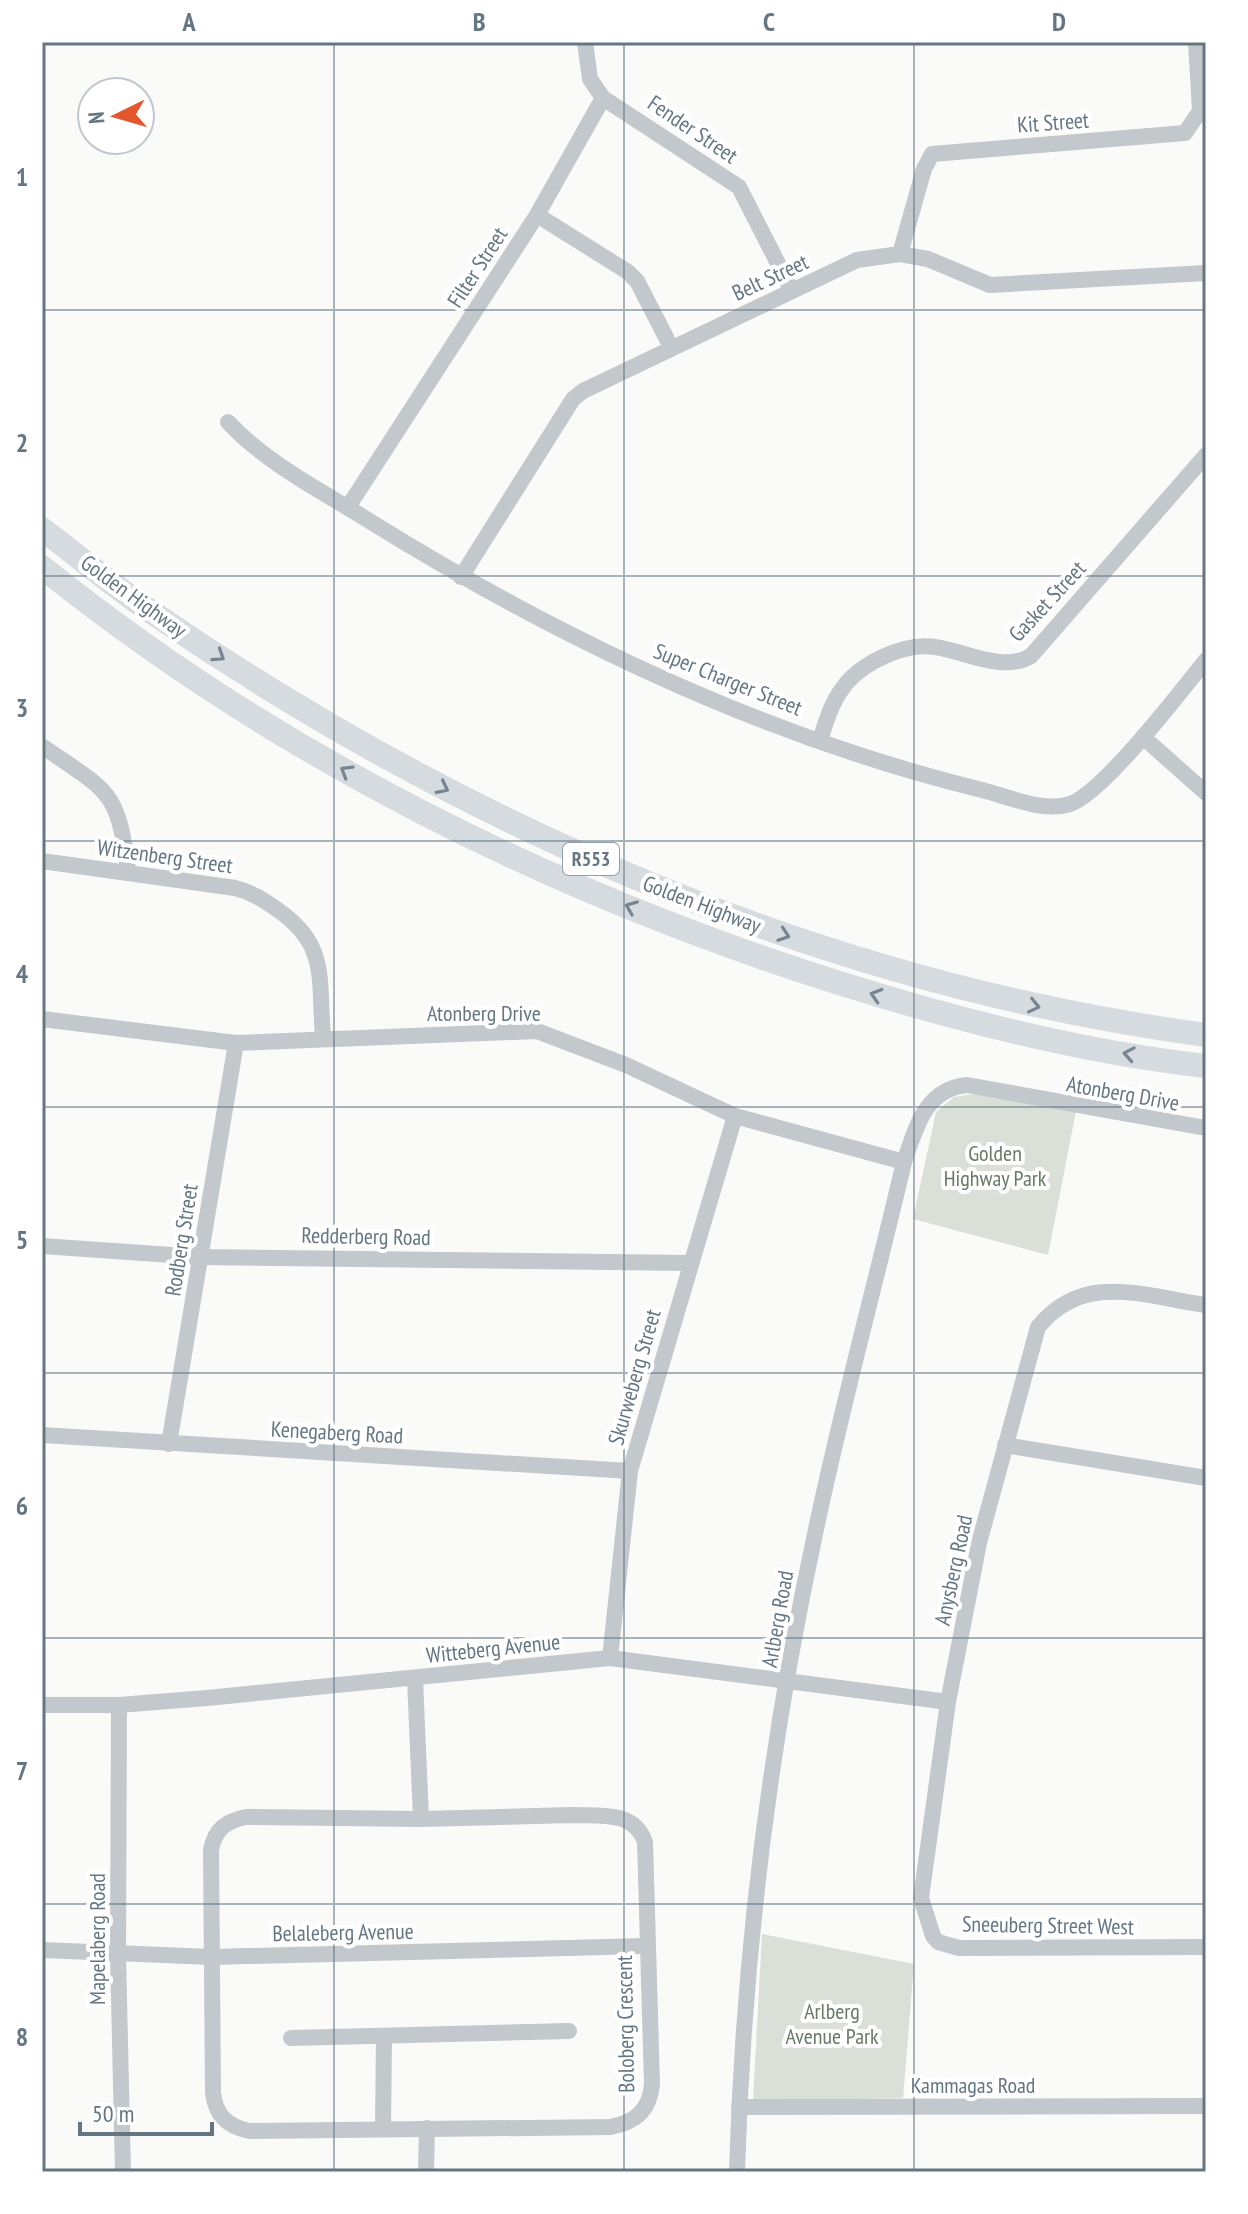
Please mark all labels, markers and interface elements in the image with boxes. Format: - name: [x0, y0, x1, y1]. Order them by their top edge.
- text: A: [181, 5, 196, 38]
- text: B: [473, 5, 486, 38]
- text: C: [763, 5, 775, 38]
- text: D: [1052, 5, 1066, 38]
- north arrow: [76, 76, 156, 156]
- street label: Fender Street: [643, 89, 743, 169]
- street label: Kit Street: [1016, 106, 1090, 138]
- text: N: [82, 111, 111, 125]
- text: 1: [16, 160, 28, 193]
- street label: Filter Street: [441, 222, 513, 312]
- street label: Belt Street: [727, 247, 813, 307]
- text: 2: [16, 426, 28, 459]
- street label: Golden Highway: [76, 548, 193, 644]
- street label: Gasket Street: [1002, 555, 1092, 647]
- street label: Super Charger Street: [650, 636, 806, 722]
- one-way arrow: [210, 646, 225, 661]
- text: 3: [16, 691, 28, 724]
- one-way arrow: [340, 766, 355, 781]
- one-way arrow: [435, 778, 450, 793]
- street label: Witzenberg Street: [96, 833, 234, 879]
- road number: R553: [563, 843, 619, 875]
- street label: Golden Highway: [639, 869, 766, 940]
- one-way arrow: [625, 900, 639, 917]
- one-way arrow: [776, 925, 790, 942]
- text: 4: [16, 957, 29, 990]
- one-way arrow: [870, 988, 884, 1004]
- one-way arrow: [1027, 997, 1041, 1014]
- street label: Atonberg Drive: [427, 999, 541, 1027]
- one-way arrow: [1122, 1047, 1136, 1064]
- street label: Atonberg Drive: [1064, 1069, 1182, 1117]
- park label: Golden Highway Park: [944, 1139, 1047, 1192]
- street label: Rodberg Street: [158, 1182, 204, 1298]
- street label: Redderberg Road: [301, 1221, 431, 1251]
- text: 5: [16, 1223, 28, 1256]
- street label: Skurweberg Street: [601, 1306, 667, 1448]
- street label: Kenegaberg Road: [270, 1415, 404, 1449]
- text: 6: [16, 1489, 28, 1522]
- street label: Anysberg Road: [928, 1512, 978, 1628]
- street label: Arlberg Road: [755, 1568, 799, 1670]
- street label: Witteberg Avenue: [425, 1627, 561, 1669]
- text: 7: [16, 1754, 28, 1787]
- street label: Mapelaberg Road: [83, 1873, 111, 2005]
- street label: Sneeuberg Street West: [962, 1910, 1134, 1940]
- street label: Belaleberg Avenue: [272, 1917, 414, 1947]
- street label: Boloberg Crescent: [610, 1955, 640, 2093]
- park label: Arlberg Avenue Park: [786, 1997, 879, 2050]
- text: 8: [16, 2020, 28, 2053]
- street label: Kammagas Road: [911, 2071, 1035, 2099]
- scale bar: [80, 2086, 212, 2136]
- text: 50 m: [92, 2098, 134, 2129]

